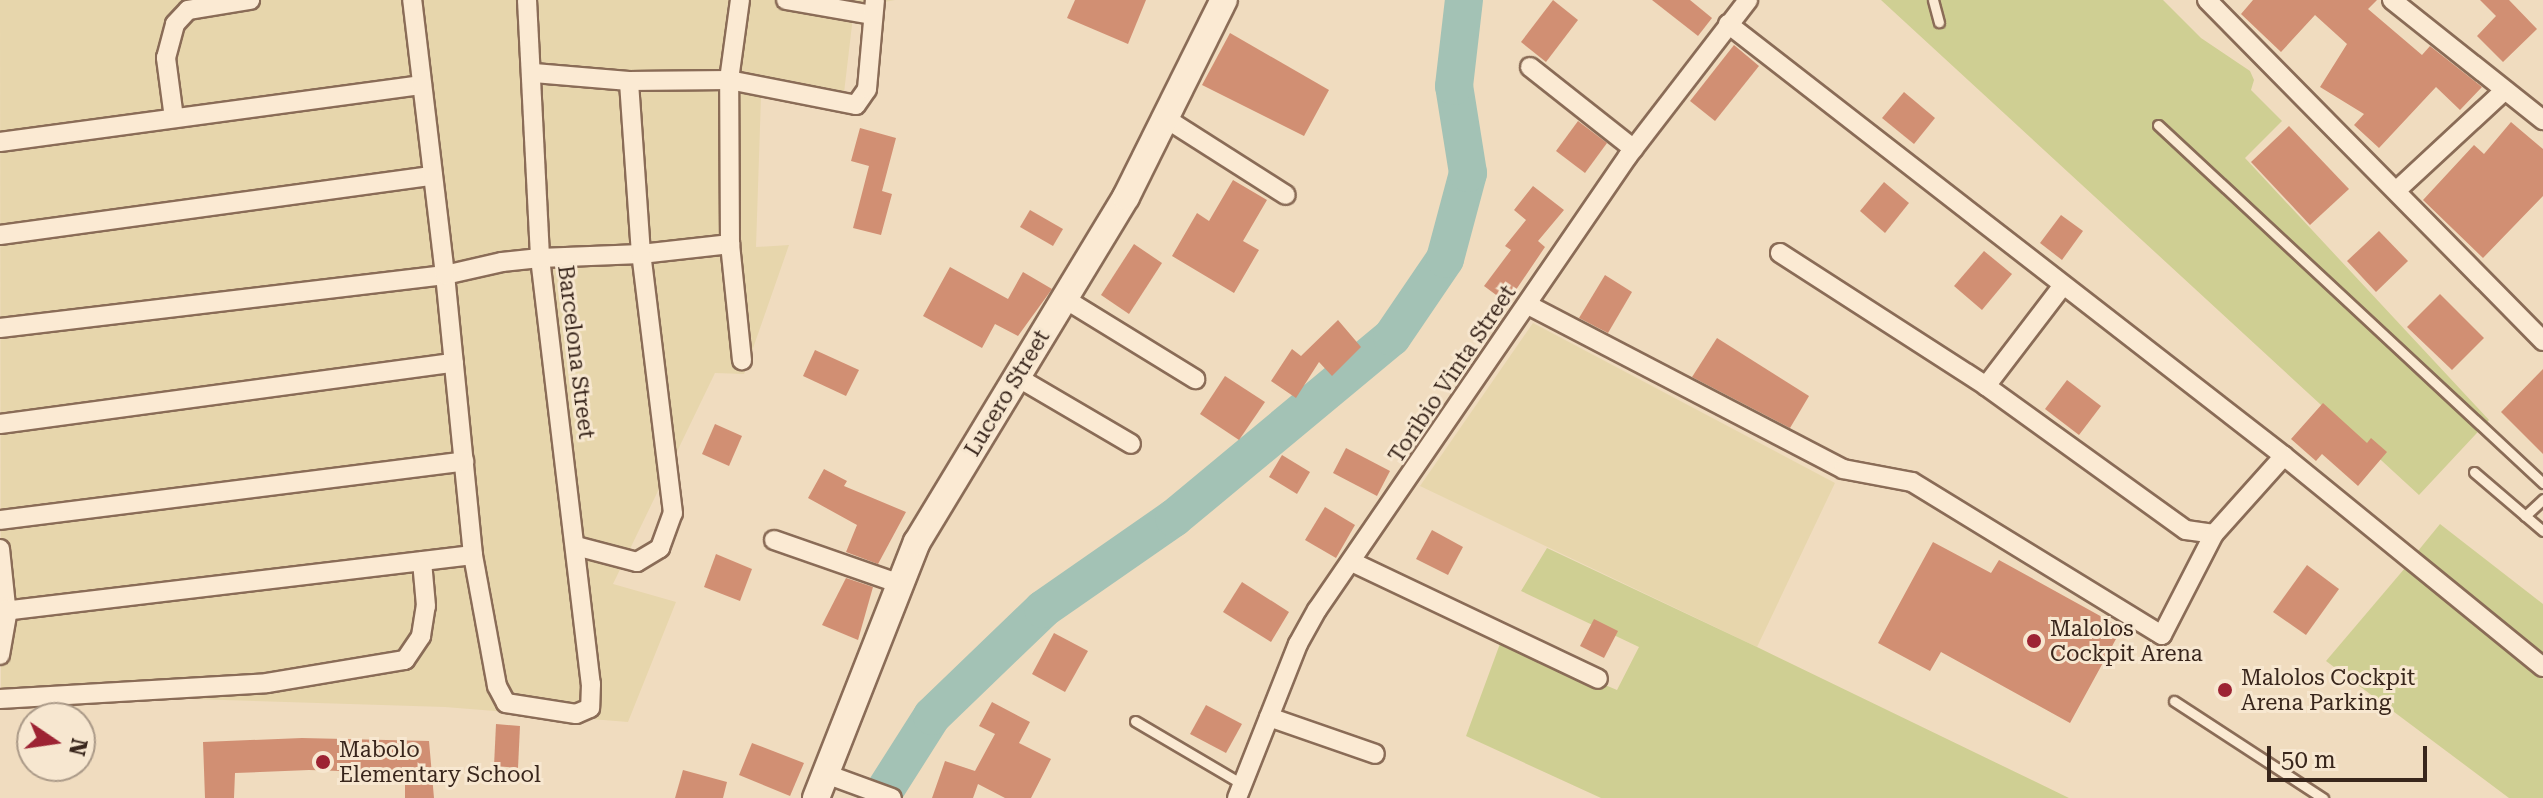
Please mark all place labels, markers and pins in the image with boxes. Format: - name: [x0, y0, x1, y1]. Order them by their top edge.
- place label: Malolos Cockpit Arena: [2050, 615, 2203, 666]
- marker: Malolos Cockpit Arena: [2025, 632, 2043, 650]
- place label: Malolos Cockpit Arena Parking: [2241, 664, 2415, 716]
- marker: Malolos Cockpit Arena Parking: [2216, 681, 2234, 699]
- place label: Mabolo Elementary School: [339, 736, 541, 788]
- marker: Mabolo Elementary School: [314, 753, 332, 771]

